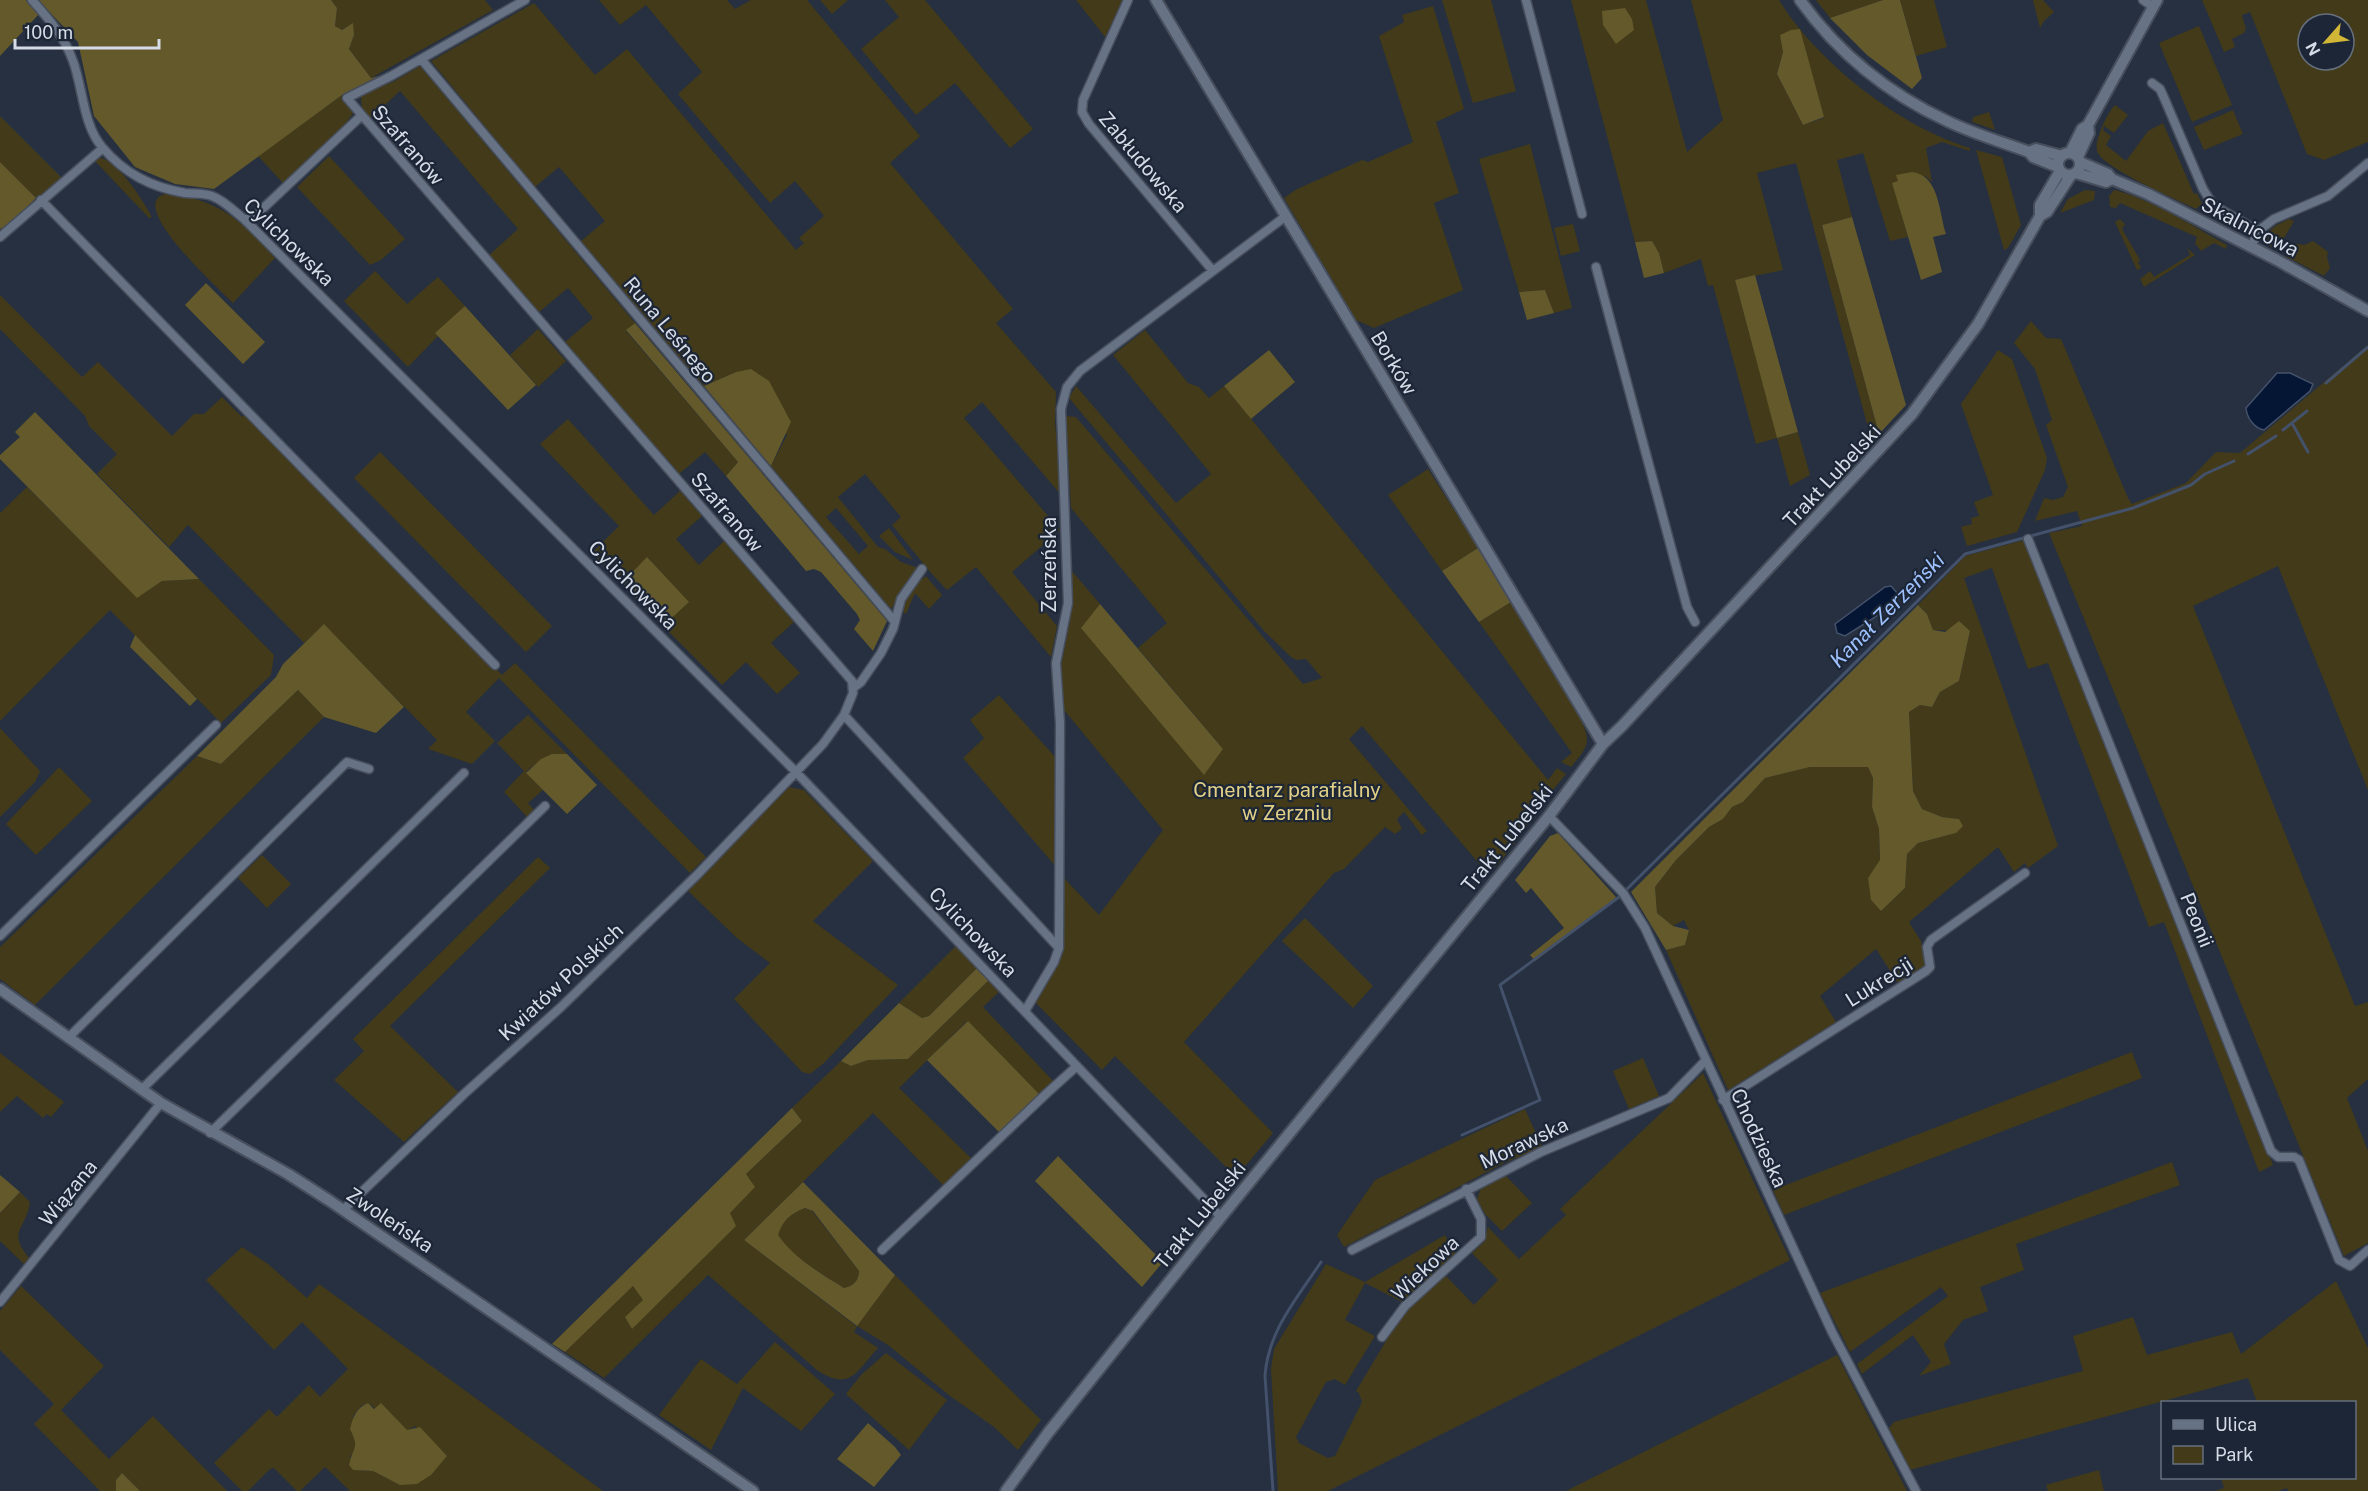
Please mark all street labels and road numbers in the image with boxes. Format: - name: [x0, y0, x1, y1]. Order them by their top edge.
- street label: Szafranów: [367, 100, 450, 190]
- street label: Zabłudowska: [1094, 106, 1192, 218]
- street label: Skalnicowa: [2197, 192, 2303, 262]
- street label: Cylichowska: [239, 193, 339, 291]
- street label: Runa Leśnego: [619, 272, 721, 388]
- street label: Borków: [1366, 327, 1423, 400]
- street label: Trakt Lubelski: [1778, 420, 1886, 532]
- street label: Szafranów: [686, 467, 769, 557]
- street label: Zerzeńska: [1037, 517, 1061, 613]
- street label: Cylichowska: [583, 535, 683, 635]
- street label: Trakt Lubelski: [1456, 779, 1558, 897]
- street label: Cylichowska: [924, 882, 1022, 982]
- street label: Peonii: [2175, 889, 2219, 951]
- street label: Kwiatów Polskich: [494, 918, 628, 1046]
- street label: Lukrecji: [1841, 952, 1917, 1012]
- street label: Chodzieska: [1726, 1085, 1792, 1191]
- street label: Morawska: [1476, 1112, 1572, 1174]
- street label: Wiązana: [34, 1155, 102, 1231]
- street label: Trakt Lubelski: [1149, 1156, 1251, 1274]
- street label: Zwoleńska: [342, 1182, 438, 1258]
- street label: Wiekowa: [1386, 1231, 1464, 1305]

